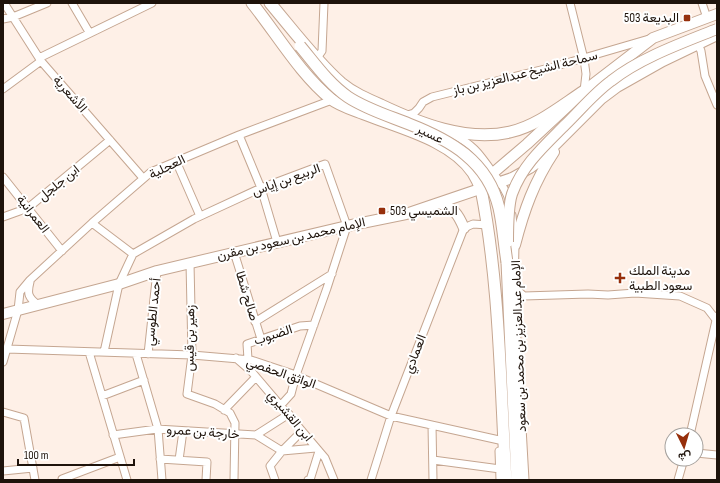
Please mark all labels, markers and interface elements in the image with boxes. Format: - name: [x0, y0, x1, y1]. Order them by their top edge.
- place label: البديعة 503: [624, 10, 679, 26]
- marker: البديعة 503: [682, 13, 692, 23]
- street label: سماحة الشيخ عبدالعزيز بن باز: [450, 47, 599, 100]
- street label: الأشعرية: [50, 72, 90, 116]
- street label: عسير: [413, 120, 446, 147]
- street label: العجلية: [146, 151, 188, 183]
- street label: الربيع بن إياس: [250, 160, 323, 201]
- street label: ابن جلجل: [35, 161, 83, 205]
- street label: العمرانية: [13, 192, 53, 236]
- place label: الشميسي 503: [390, 203, 458, 221]
- marker: الشميسي 503: [377, 206, 387, 216]
- street label: الإمام محمد بن سعود بن مقرن: [215, 214, 367, 265]
- street label: الإمام عبدالعزيز بن محمد بن سعود: [508, 260, 531, 432]
- place label: مدينة الملك سعود الطبية: [629, 263, 692, 294]
- street label: صالح شطا: [231, 269, 262, 323]
- marker: مدينة الملك سعود الطبية: [614, 272, 626, 284]
- street label: أحمد الطوسي: [141, 277, 167, 347]
- street label: زهير بن قيس: [181, 304, 199, 372]
- street label: الضبوب: [252, 321, 294, 349]
- street label: العمادي: [400, 332, 432, 376]
- street label: الواثق الحفصي: [243, 354, 318, 394]
- street label: ابن القشيري: [262, 387, 316, 446]
- street label: خارجة بن عمرو: [166, 421, 240, 443]
- north arrow: [664, 427, 704, 467]
- scale bar: [18, 441, 134, 467]
- text: 100 m: [24, 448, 49, 463]
- text: ش: [678, 449, 692, 464]

